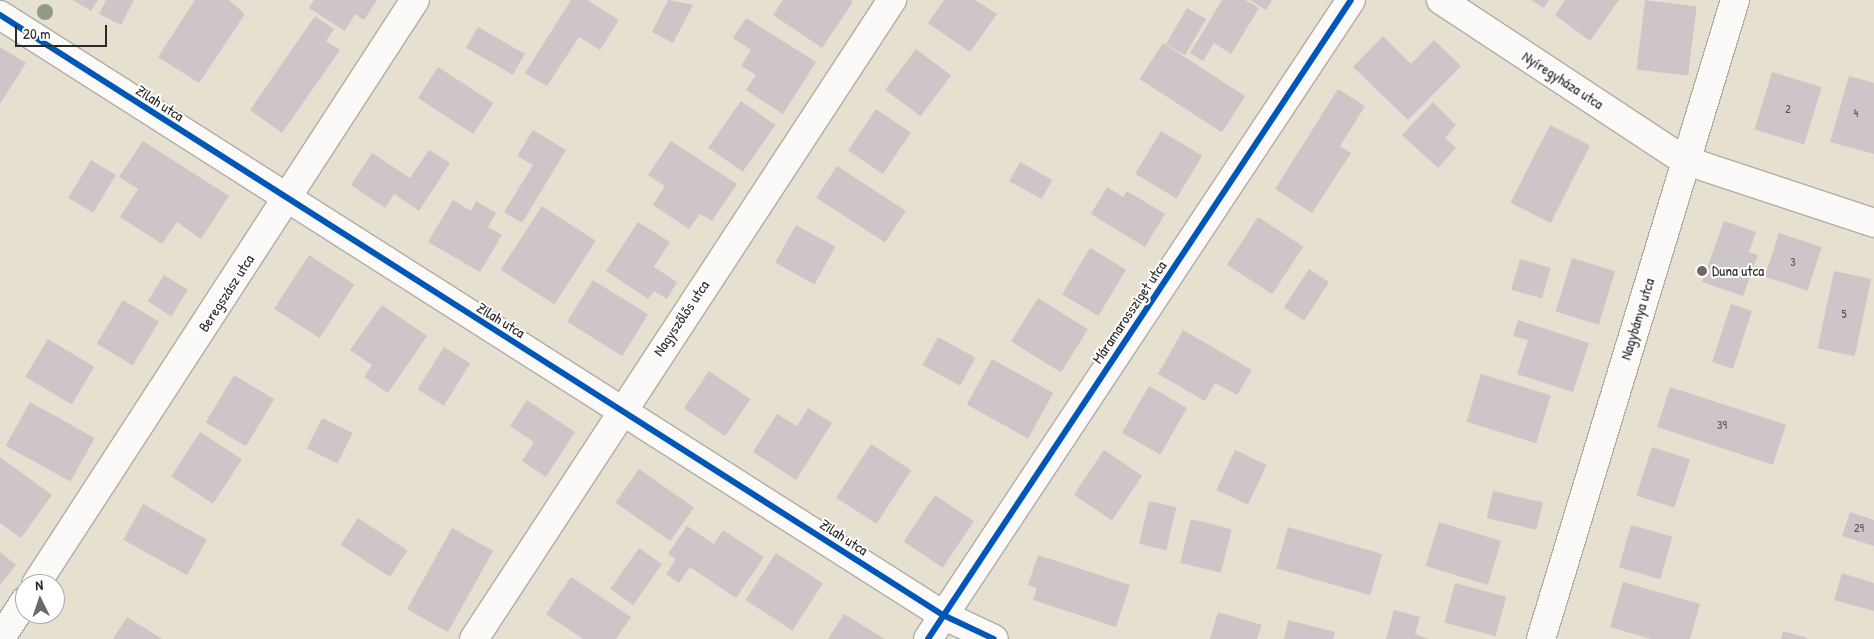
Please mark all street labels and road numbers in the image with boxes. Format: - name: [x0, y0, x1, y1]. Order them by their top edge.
- street label: Nyíregyháza utca: [1519, 47, 1607, 113]
- street label: Zilah utca: [133, 81, 187, 125]
- street label: Beregszász utca: [194, 251, 258, 335]
- street label: Máramarossziget utca: [1088, 257, 1170, 367]
- street label: Nagybánya utca: [1616, 276, 1658, 362]
- street label: Nagyszőlős utca: [649, 277, 713, 359]
- street label: Zilah utca: [474, 298, 528, 342]
- street label: Zilah utca: [817, 515, 871, 559]

